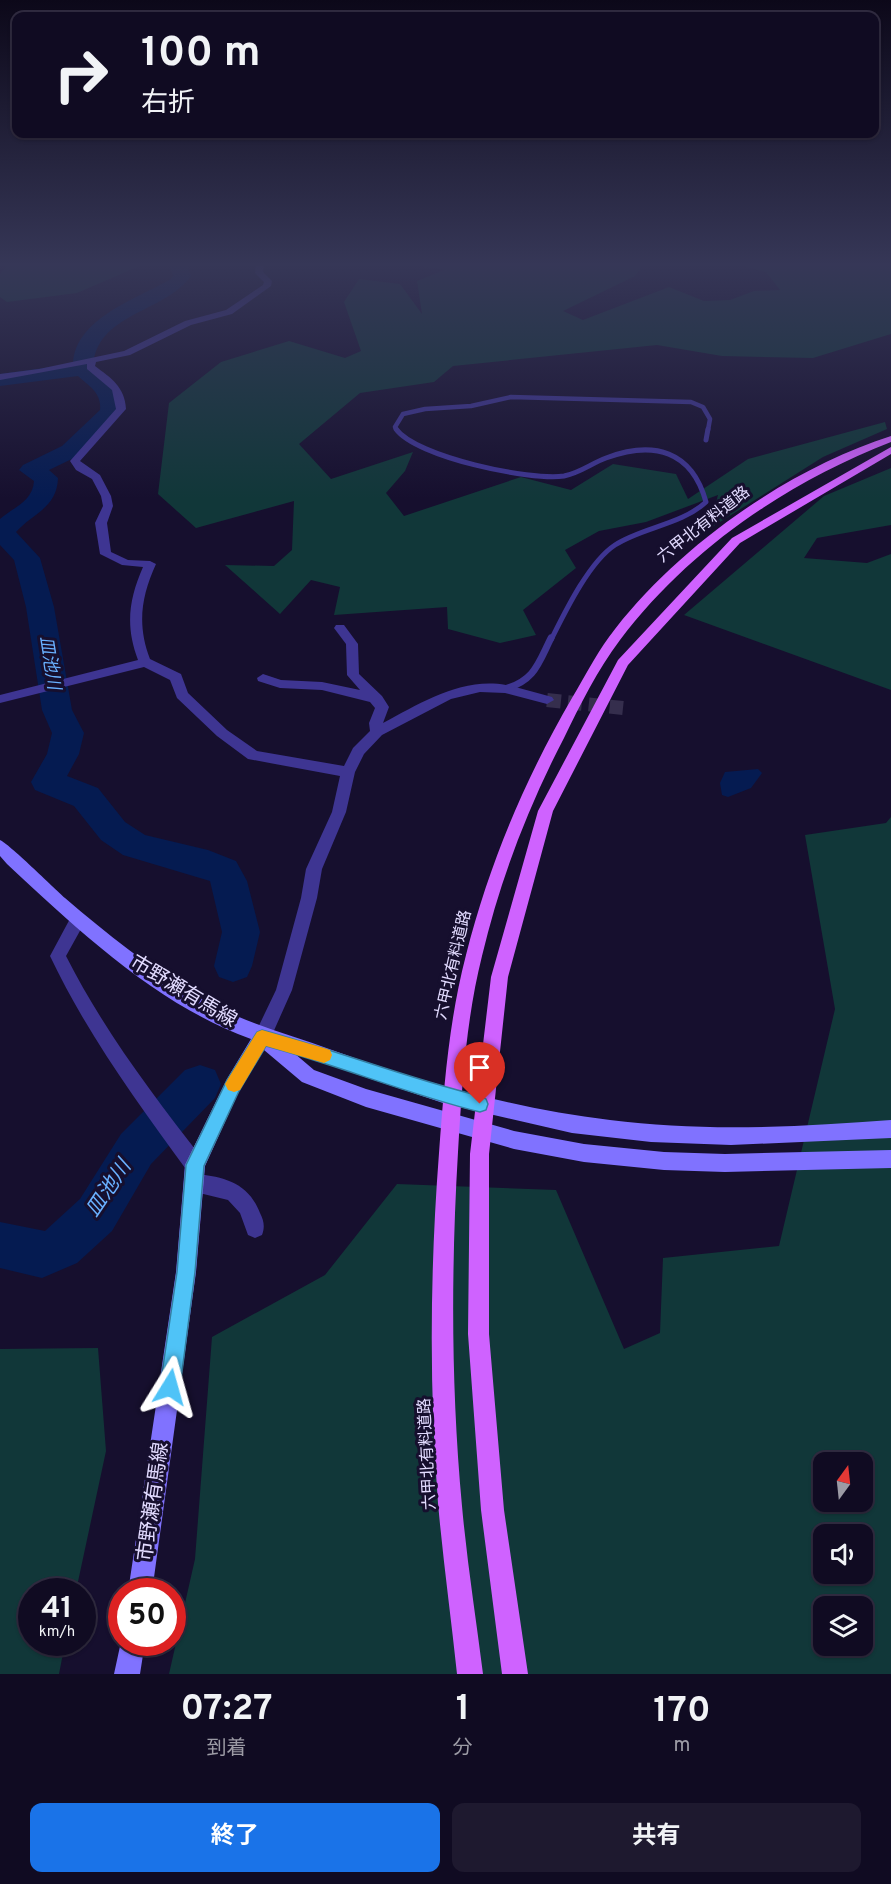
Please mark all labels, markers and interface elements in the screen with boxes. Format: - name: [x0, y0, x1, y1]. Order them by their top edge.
- text: 100 m: [141, 28, 260, 81]
- icon: right: [42, 36, 120, 114]
- text: 右折: [141, 87, 195, 121]
- street label: 六甲北有料道路: [654, 483, 754, 567]
- water label: 皿池川: [33, 635, 65, 693]
- street label: 六甲北有料道路: [432, 908, 476, 1022]
- street label: 市野瀬有馬線: [125, 950, 241, 1034]
- pin: [454, 1042, 505, 1104]
- icon: arrive: [463, 1051, 496, 1084]
- water label: 皿池川: [80, 1154, 139, 1223]
- position arrow: [138, 1355, 202, 1419]
- street label: 六甲北有料道路: [415, 1398, 441, 1510]
- street label: 市野瀬有馬線: [133, 1441, 175, 1563]
- north arrow: [813, 1452, 873, 1512]
- map controls: [813, 1452, 873, 1656]
- button: sound: [813, 1524, 873, 1584]
- speed limit sign: 50: [108, 1578, 186, 1656]
- text: 41: [41, 1591, 73, 1628]
- button: layers: [813, 1596, 873, 1656]
- text: km/h: [39, 1623, 75, 1642]
- text: 07:27: [180, 1687, 272, 1733]
- text: 1: [456, 1687, 470, 1733]
- text: 170: [653, 1689, 711, 1735]
- text: m: [673, 1733, 690, 1759]
- text: 到着: [206, 1736, 246, 1762]
- text: 分: [453, 1736, 473, 1762]
- button: 終了: [30, 1803, 440, 1872]
- button: 共有: [452, 1803, 861, 1872]

